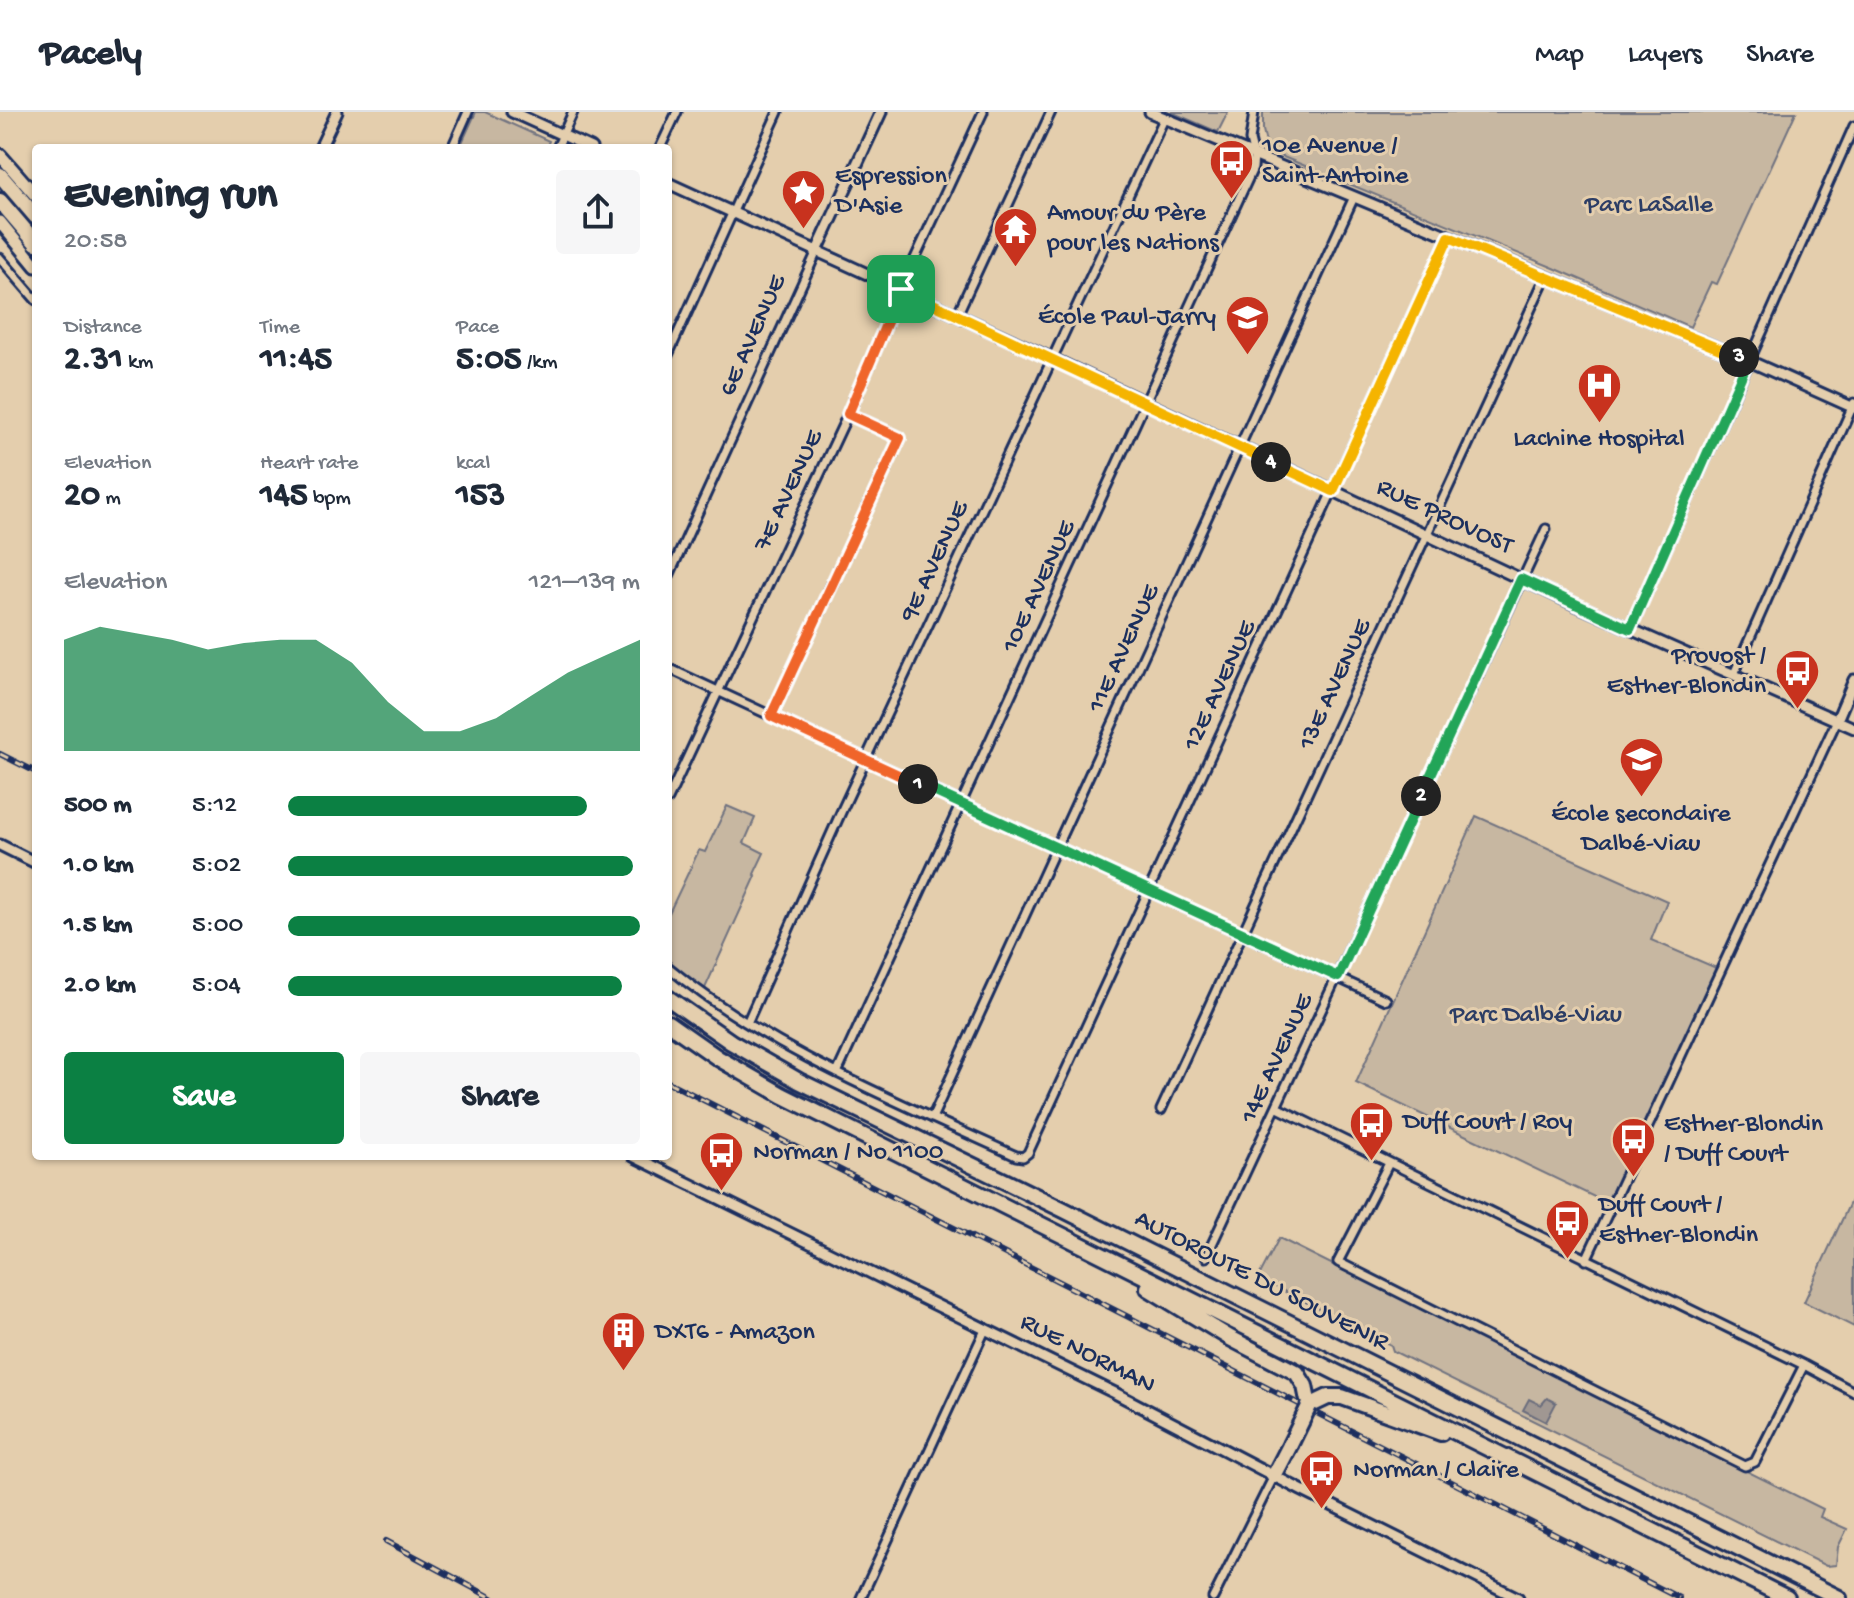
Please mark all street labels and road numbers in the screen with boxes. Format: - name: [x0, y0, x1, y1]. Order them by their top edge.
- street label: 6E AVENUE: [713, 270, 795, 402]
- street label: 7E AVENUE: [748, 425, 832, 557]
- street label: RUE PROVOST: [1371, 473, 1518, 563]
- street label: 9E AVENUE: [894, 496, 978, 628]
- street label: 10E AVENUE: [996, 515, 1084, 659]
- street label: 11E AVENUE: [1081, 579, 1168, 719]
- street label: 13E AVENUE: [1292, 614, 1380, 756]
- street label: 12E AVENUE: [1177, 615, 1265, 757]
- street label: 14E AVENUE: [1234, 989, 1322, 1130]
- street label: AUTOROUTE DU SOUVENIR: [1129, 1204, 1394, 1360]
- street label: RUE NORMAN: [1014, 1308, 1160, 1402]

